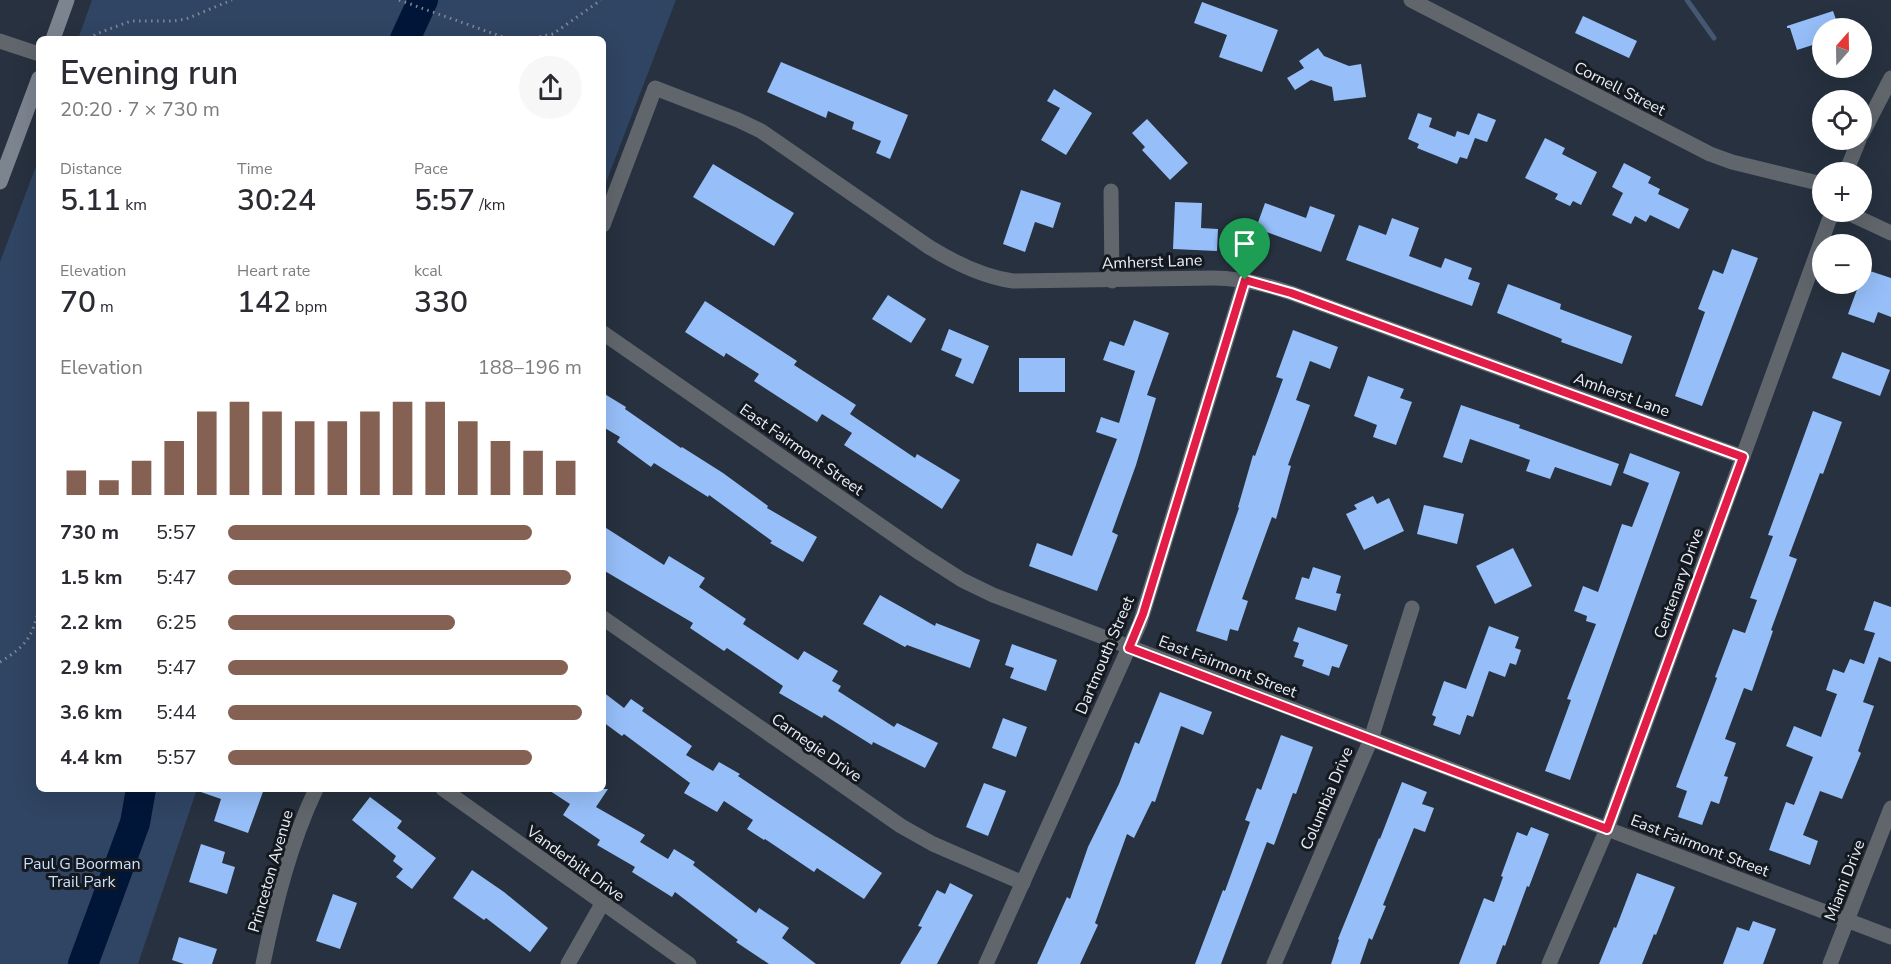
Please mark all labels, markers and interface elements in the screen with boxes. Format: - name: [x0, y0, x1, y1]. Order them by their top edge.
- north arrow: [1812, 18, 1872, 78]
- map controls: [1812, 18, 1872, 294]
- text: Evening run: [60, 51, 238, 96]
- button: share: [519, 56, 582, 119]
- street label: Cornell Street: [1570, 56, 1669, 121]
- button: locate: [1812, 90, 1872, 150]
- text: 20:20 · 7 × 730 m: [60, 96, 220, 123]
- text: Distance: [60, 158, 122, 180]
- text: Time: [237, 158, 273, 180]
- text: Pace: [414, 158, 448, 180]
- button: +: [1812, 162, 1872, 222]
- text: 5.11: [60, 180, 121, 221]
- text: 30:24: [237, 180, 316, 221]
- text: 5:57: [414, 180, 475, 221]
- text: km: [121, 194, 147, 216]
- text: /km: [475, 194, 505, 216]
- pin: [1219, 218, 1270, 280]
- icon: arrive: [1228, 227, 1261, 260]
- button: −: [1812, 234, 1872, 294]
- street label: Amherst Lane: [1101, 249, 1203, 275]
- text: Elevation: [60, 260, 126, 282]
- text: Heart rate: [237, 260, 310, 282]
- text: kcal: [414, 260, 442, 282]
- text: 70: [60, 282, 96, 323]
- text: 142: [237, 282, 291, 323]
- text: 330: [414, 282, 468, 323]
- text: m: [96, 296, 114, 318]
- text: bpm: [291, 296, 327, 318]
- text: Elevation: [60, 354, 143, 381]
- text: 188–196 m: [478, 354, 582, 381]
- street label: Amherst Lane: [1571, 367, 1673, 423]
- street label: East Fairmont Street: [735, 399, 868, 501]
- text: 730 m: [60, 519, 119, 546]
- text: 5:57: [156, 519, 197, 546]
- street label: Centenary Drive: [1649, 525, 1709, 642]
- text: 1.5 km: [60, 564, 123, 591]
- text: 5:47: [156, 564, 197, 591]
- street label: Dartmouth Street: [1070, 593, 1140, 718]
- text: 2.2 km: [60, 609, 123, 636]
- text: 6:25: [156, 609, 197, 636]
- street label: East Fairmont Street: [1155, 630, 1300, 704]
- text: 2.9 km: [60, 654, 123, 681]
- text: 5:47: [156, 654, 197, 681]
- text: 3.6 km: [60, 699, 123, 726]
- text: 5:44: [156, 699, 197, 726]
- street label: Carnegie Drive: [767, 708, 866, 787]
- street label: Columbia Drive: [1295, 743, 1359, 853]
- text: 4.4 km: [60, 744, 123, 771]
- text: 5:57: [156, 744, 197, 771]
- street label: Princeton Avenue: [243, 808, 299, 935]
- street label: East Fairmont Street: [1627, 809, 1772, 883]
- street label: Vanderbilt Drive: [521, 820, 629, 907]
- street label: Miami Drive: [1819, 837, 1870, 924]
- park label: Paul G Boorman Trail Park: [23, 853, 141, 893]

